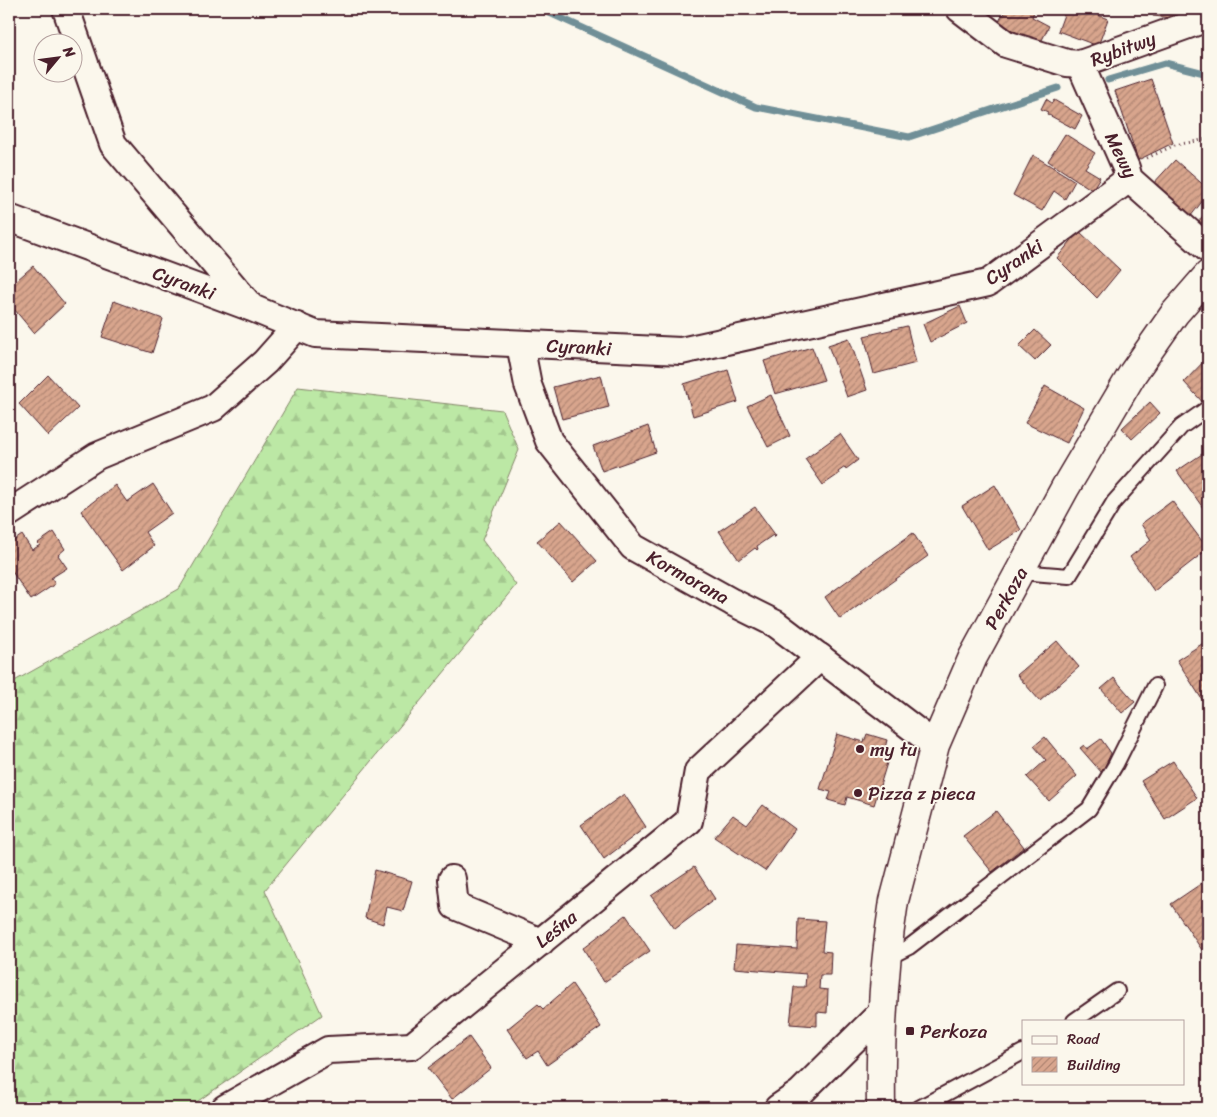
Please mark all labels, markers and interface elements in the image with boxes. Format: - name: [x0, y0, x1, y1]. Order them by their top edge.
- street label: Rybitwy: [1086, 22, 1160, 76]
- north arrow: [32, 32, 82, 82]
- text: N: [55, 41, 82, 63]
- street label: Mewy: [1096, 126, 1146, 184]
- street label: Cyranki: [978, 230, 1051, 294]
- street label: Cyranki: [148, 256, 221, 310]
- street label: Cyranki: [546, 329, 613, 365]
- street label: Kormorana: [640, 541, 736, 614]
- street label: Perkoza: [975, 560, 1037, 635]
- place label: my tu: [870, 733, 917, 766]
- marker: my tu: [854, 743, 866, 755]
- place label: Pizza z pieca: [868, 777, 976, 810]
- marker: Pizza z pieca: [852, 787, 864, 799]
- street label: Leśna: [527, 901, 585, 957]
- place label: Perkoza: [920, 1015, 988, 1048]
- legend: [1022, 1020, 1184, 1084]
- marker: Perkoza: [904, 1025, 916, 1037]
- text: Road: [1067, 1026, 1100, 1052]
- text: Building: [1067, 1052, 1121, 1078]

